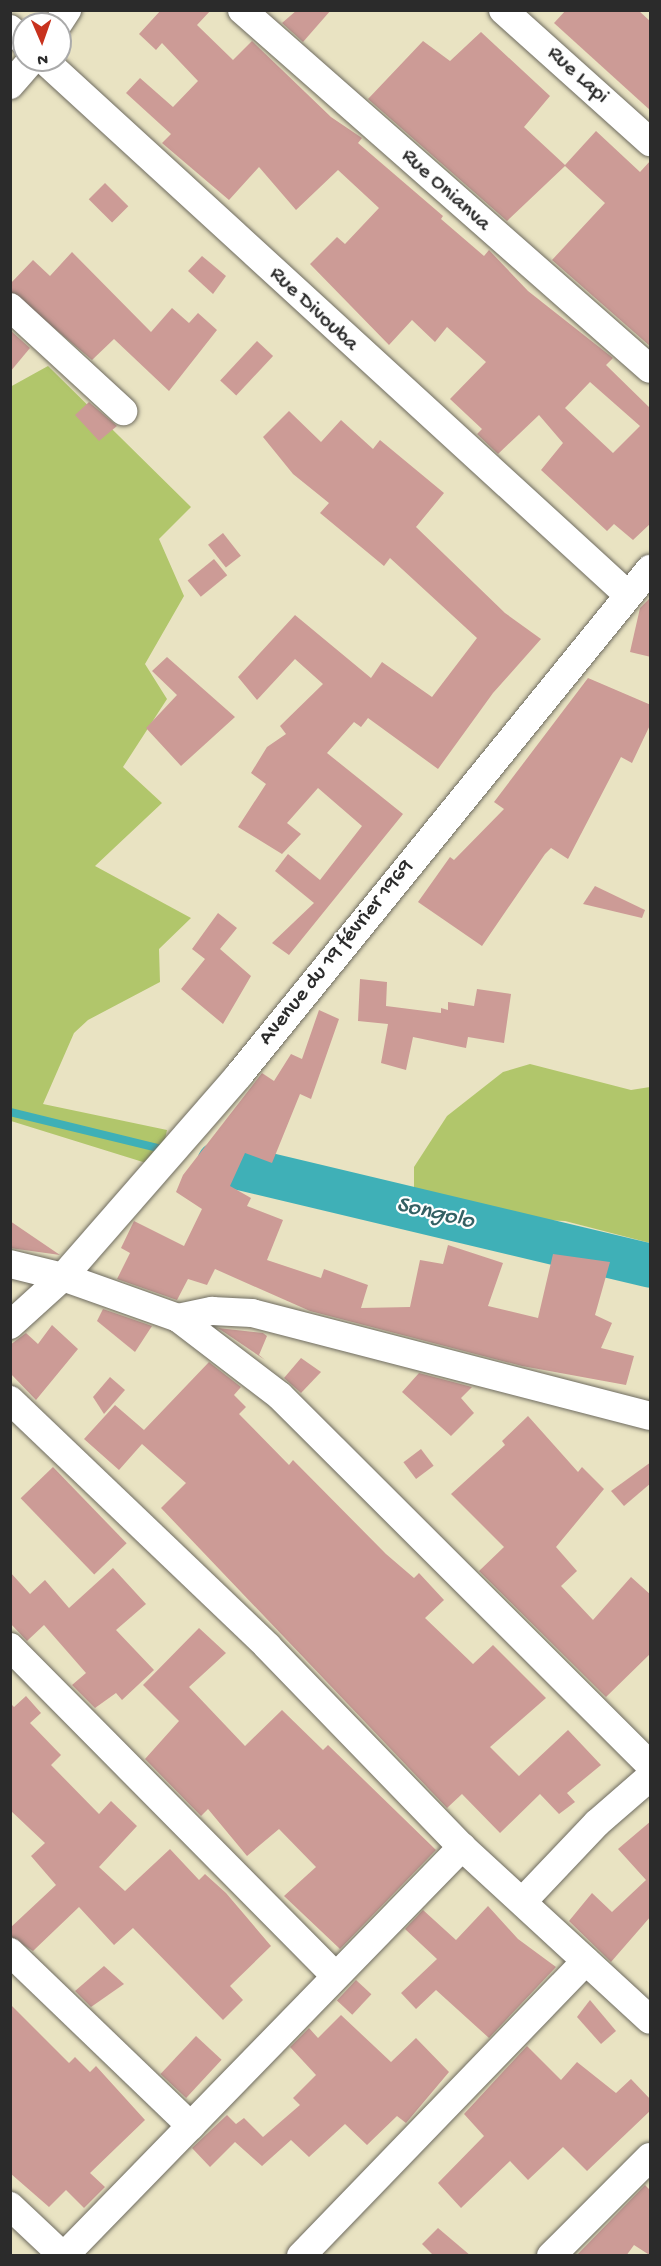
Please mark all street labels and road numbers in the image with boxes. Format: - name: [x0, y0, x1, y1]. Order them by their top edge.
- street label: Rue Lapi: [541, 41, 613, 111]
- street label: Rue Onianva: [395, 144, 495, 238]
- street label: Rue Divouba: [263, 262, 363, 358]
- street label: Avenue du 19 février 1969: [254, 855, 420, 1051]

